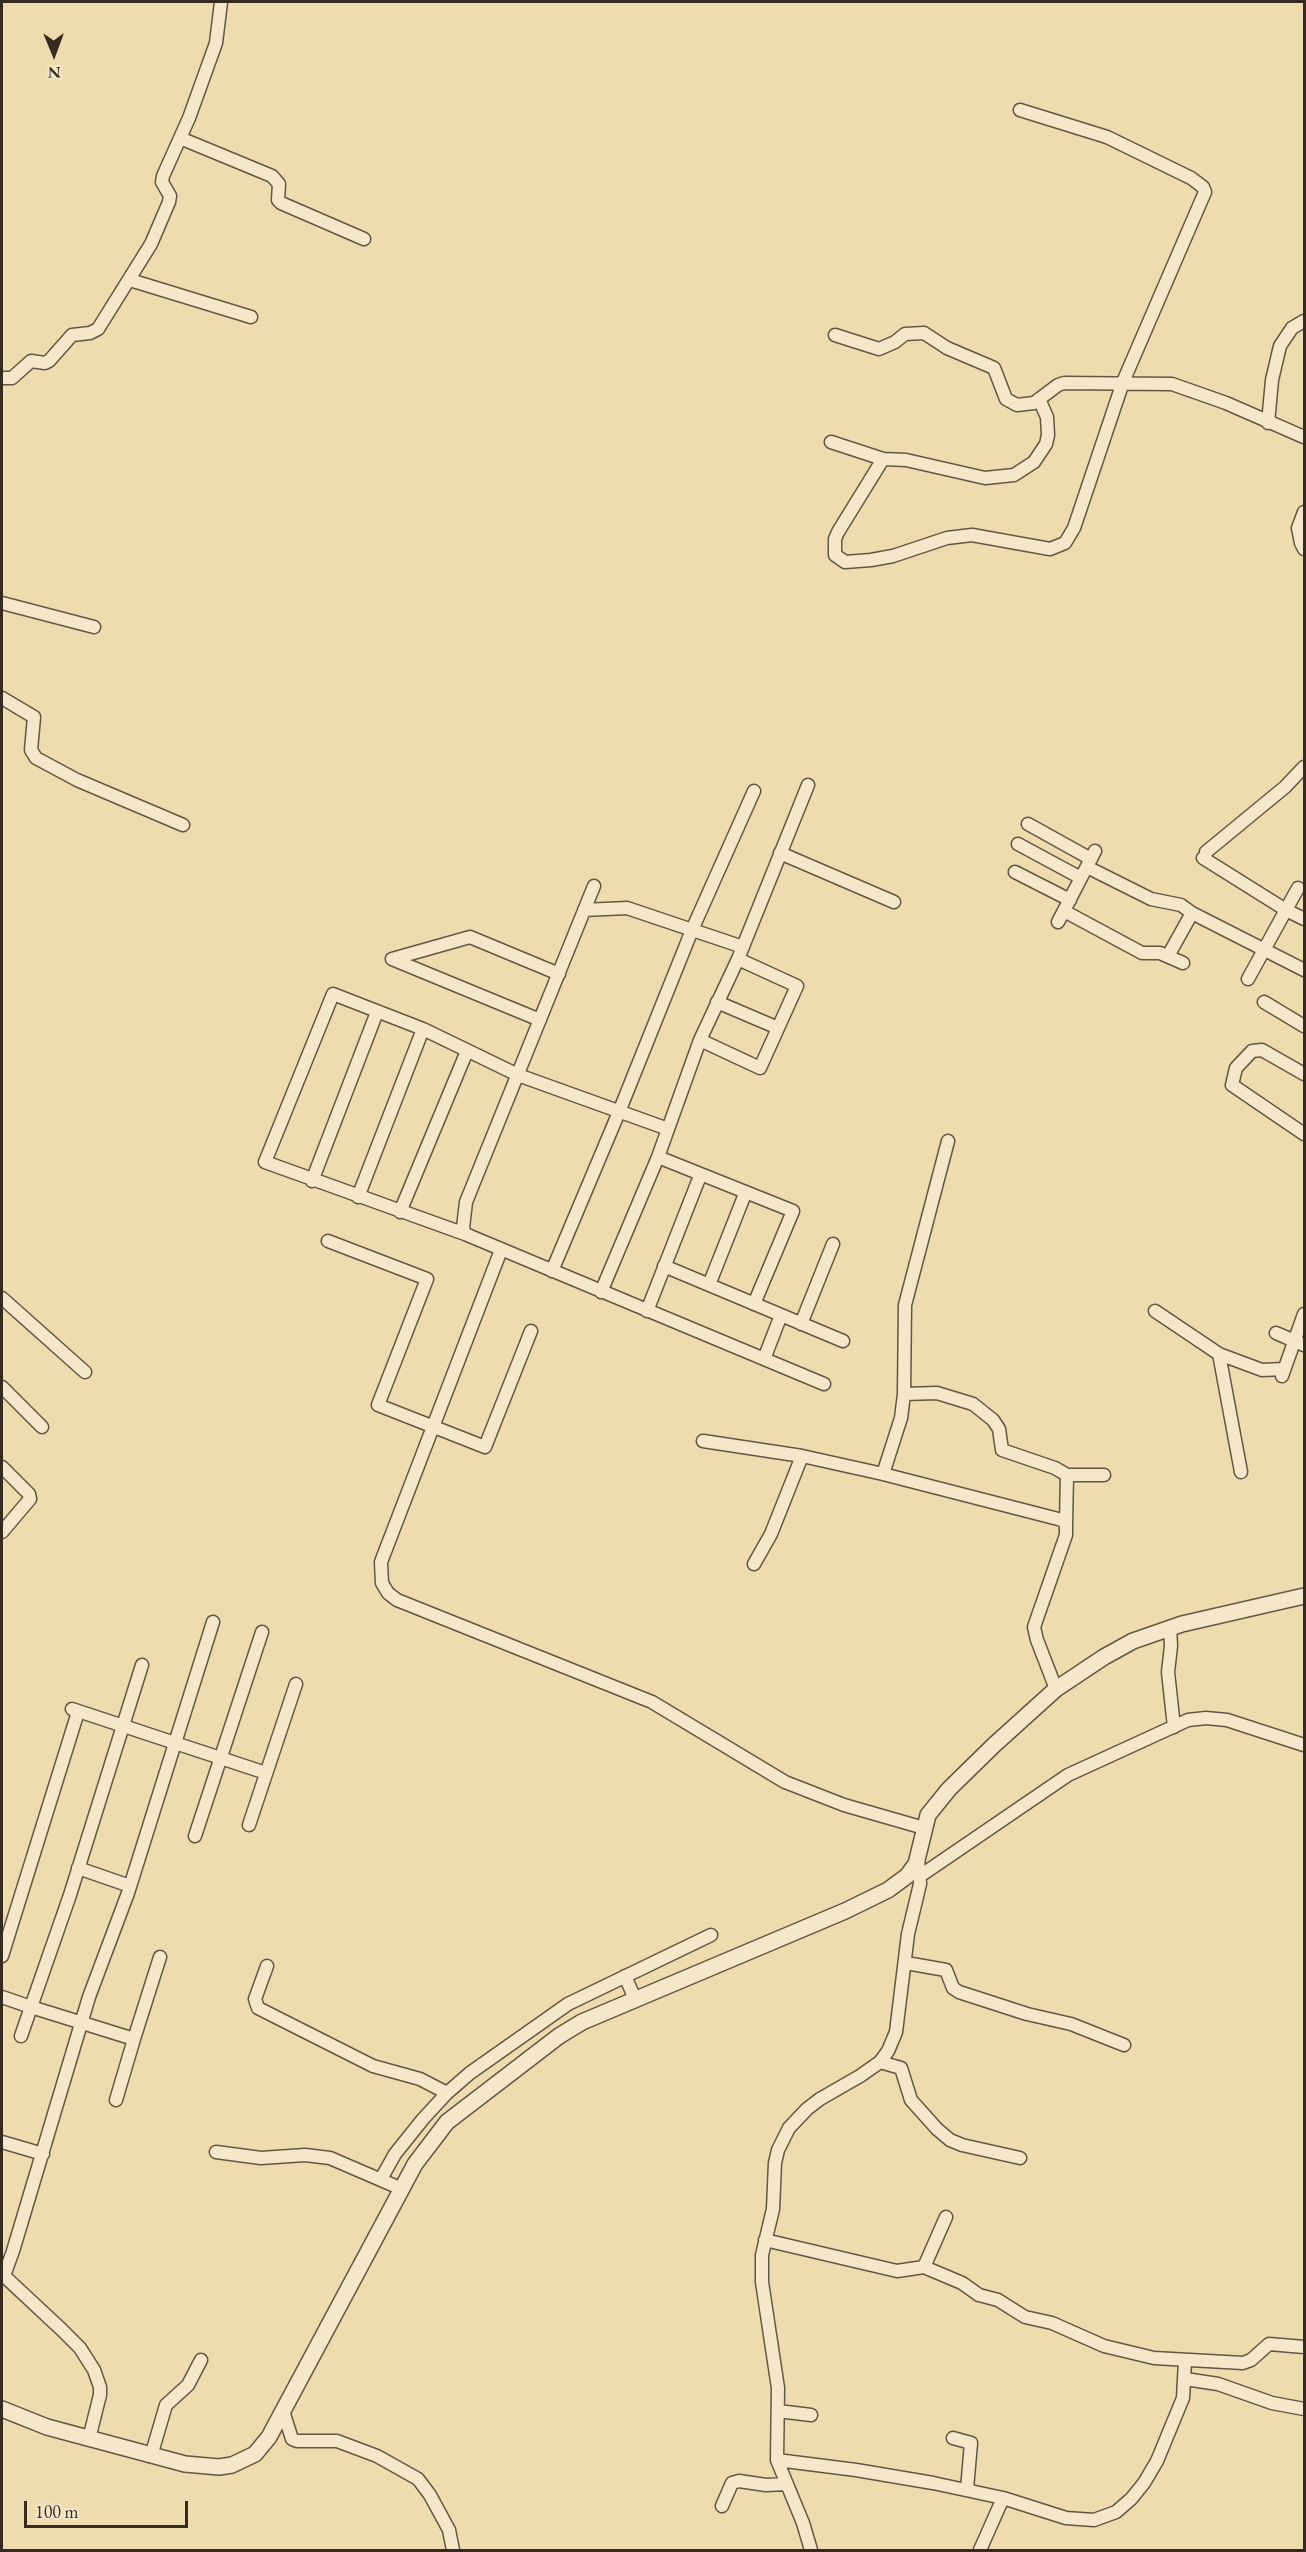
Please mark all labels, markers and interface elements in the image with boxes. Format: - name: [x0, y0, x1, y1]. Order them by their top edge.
- north arrow: [24, 24, 84, 84]
- text: N: [48, 62, 61, 83]
- scale bar: [27, 2489, 190, 2527]
- text: 100 m: [35, 2500, 79, 2523]

